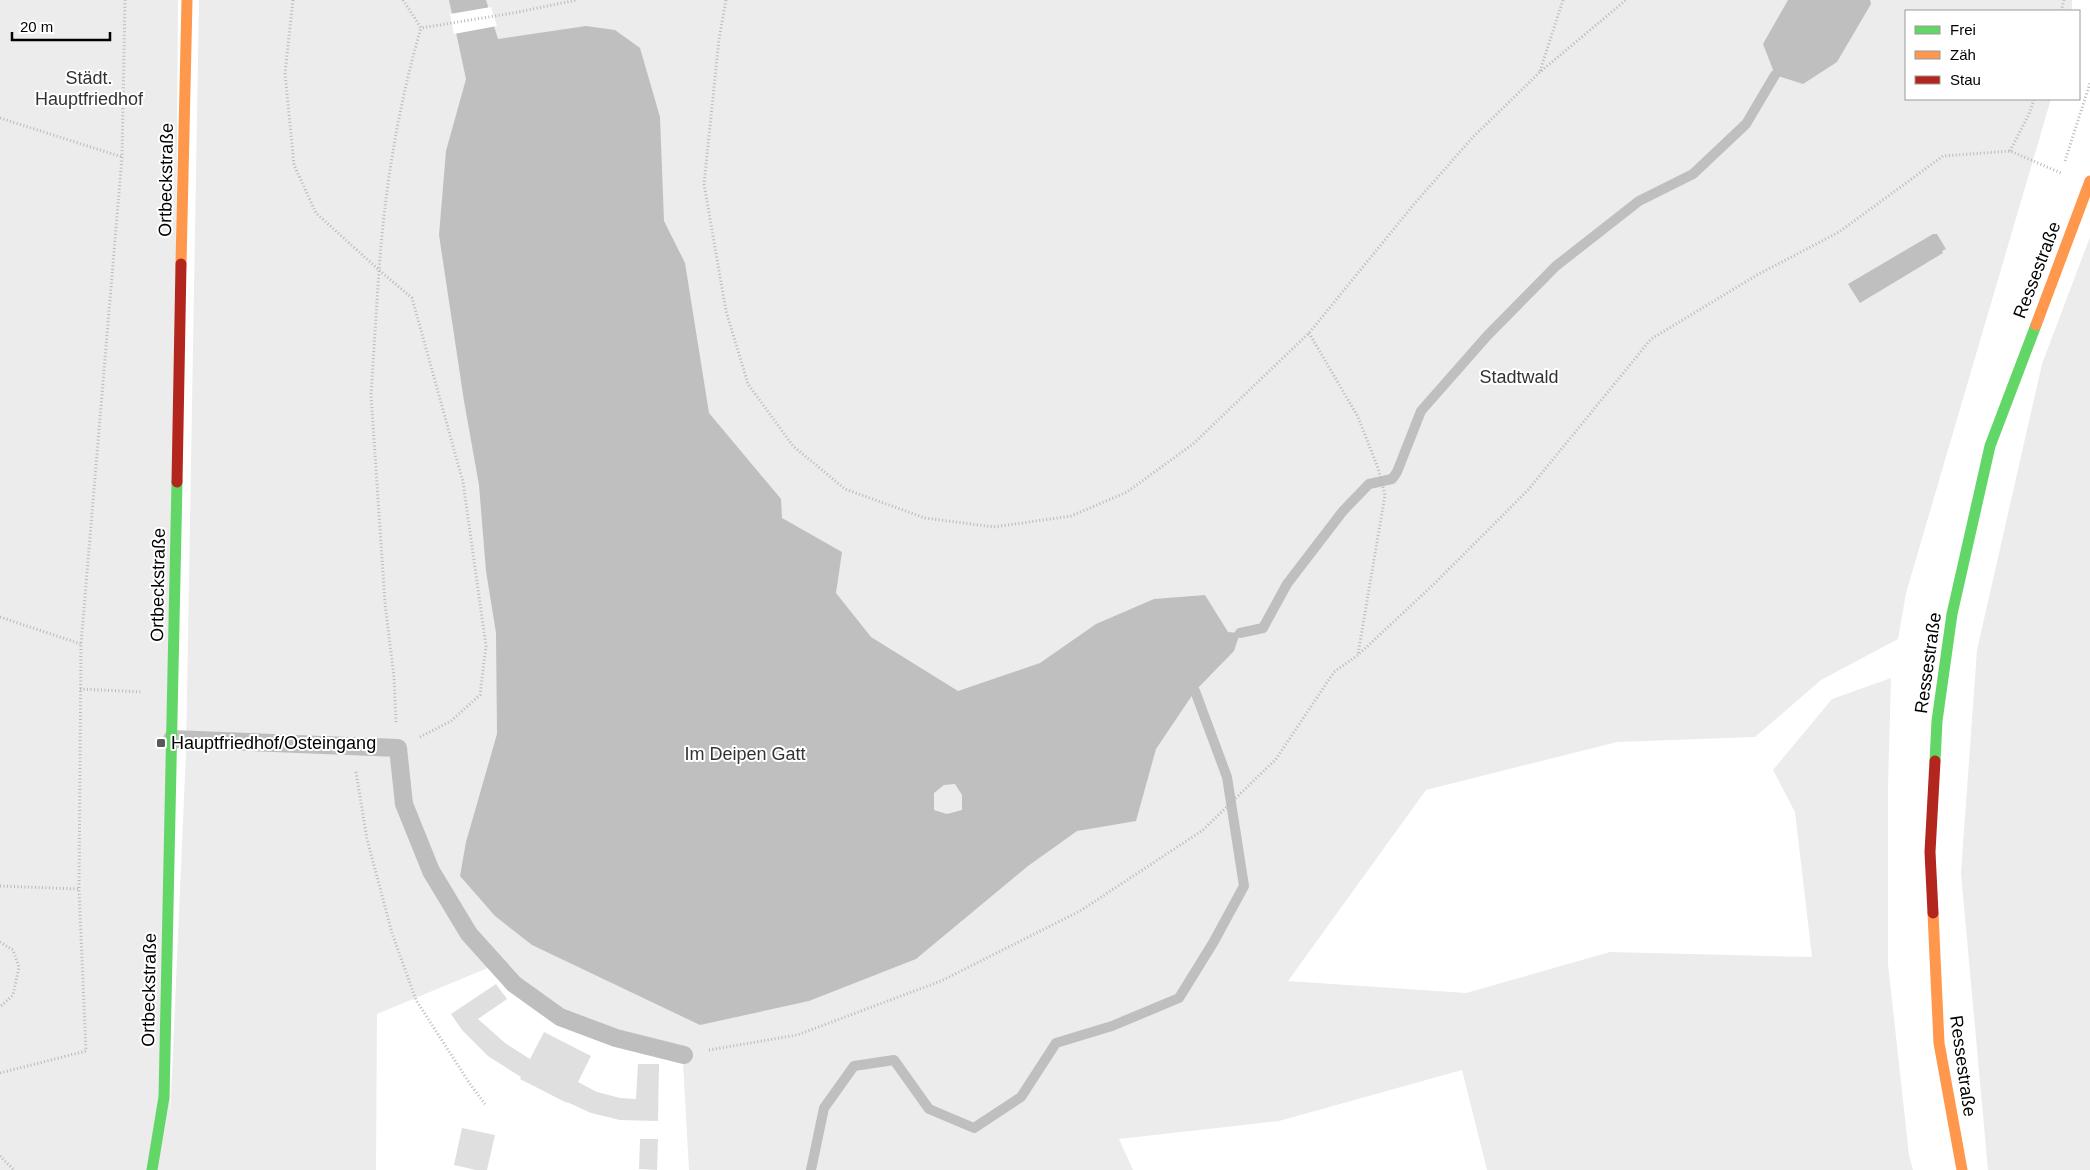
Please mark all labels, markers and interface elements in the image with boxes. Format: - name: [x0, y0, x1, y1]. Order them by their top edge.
- scale bar: [12, 10, 110, 42]
- legend: [1905, 10, 2080, 100]
- text: 20 m: [20, 18, 53, 35]
- text: Frei: [1950, 21, 1976, 38]
- text: Zäh: [1950, 46, 1976, 63]
- park label: Städt. Hauptfriedhof: [35, 68, 144, 109]
- text: Stau: [1950, 71, 1981, 88]
- street label: Ortbeckstraße: [155, 123, 177, 237]
- street label: Ressestraße: [2009, 219, 2065, 321]
- park label: Stadtwald: [1479, 367, 1559, 387]
- street label: Ortbeckstraße: [147, 528, 169, 642]
- street label: Ressestraße: [1911, 611, 1945, 715]
- place label: Hauptfriedhof/Osteingang: [171, 733, 376, 753]
- marker: Hauptfriedhof/Osteingang: [155, 737, 167, 749]
- park label: Im Deipen Gatt: [684, 744, 806, 764]
- street label: Ortbeckstraße: [138, 933, 160, 1047]
- street label: Ressestraße: [1946, 1014, 1980, 1118]

